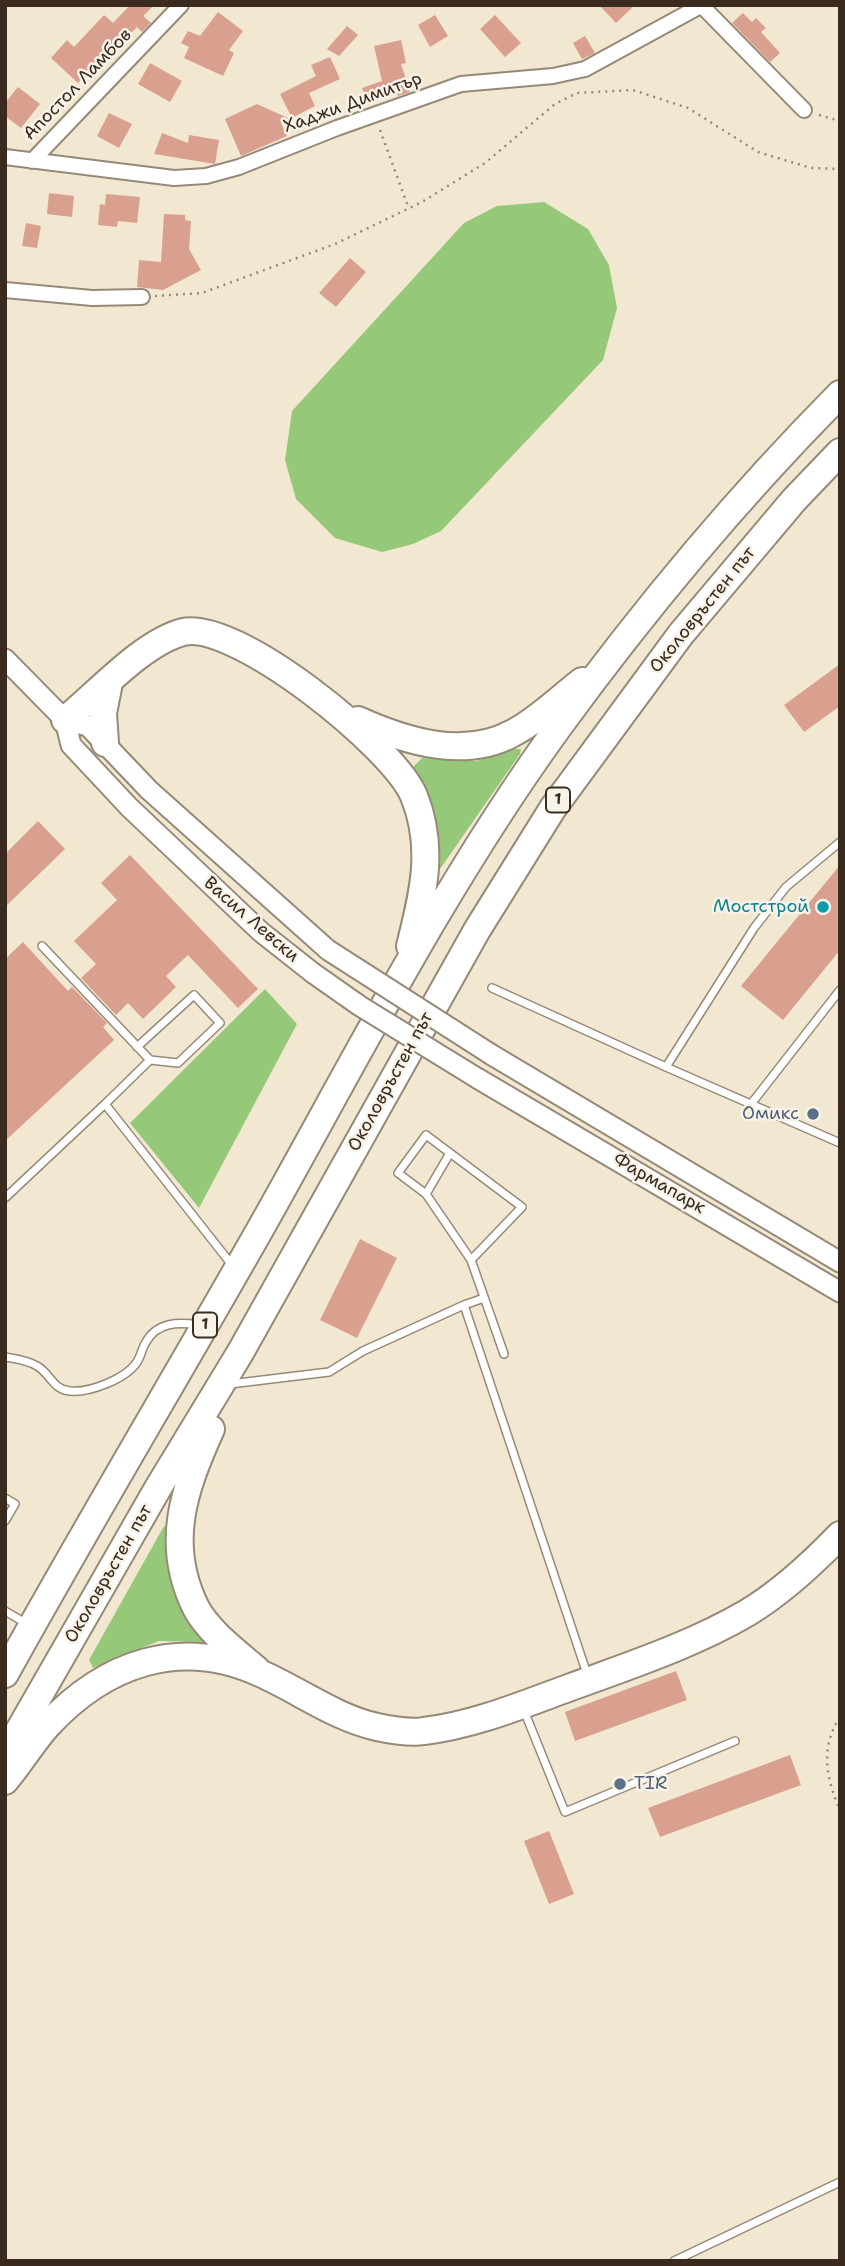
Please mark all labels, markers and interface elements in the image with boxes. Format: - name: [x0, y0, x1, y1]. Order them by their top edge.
- street label: Апостол Ламбов: [19, 25, 137, 145]
- street label: Хаджи Димитър: [281, 68, 425, 138]
- street label: Околовръстен път: [645, 543, 761, 677]
- road number: 1: [546, 788, 570, 813]
- street label: Васил Левски: [199, 873, 303, 967]
- place label: Мостстрой: [713, 896, 809, 918]
- marker: Мостстрой: [815, 899, 831, 915]
- street label: Околовръстен път: [344, 1008, 438, 1156]
- place label: Омикс: [742, 1103, 799, 1125]
- marker: Омикс: [805, 1106, 821, 1122]
- street label: Фармапарк: [609, 1149, 709, 1219]
- road number: 1: [193, 1312, 217, 1338]
- street label: Околовръстен път: [61, 1501, 157, 1647]
- place label: TIR: [634, 1773, 667, 1795]
- marker: TIR: [612, 1776, 628, 1792]

